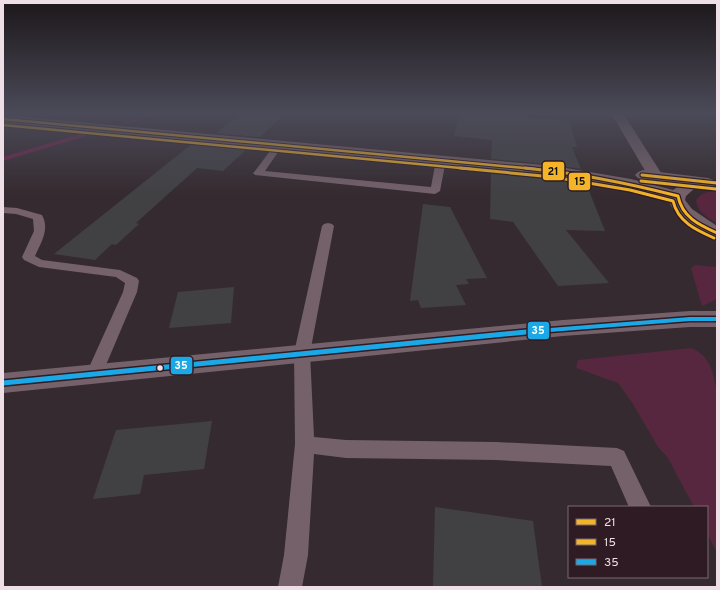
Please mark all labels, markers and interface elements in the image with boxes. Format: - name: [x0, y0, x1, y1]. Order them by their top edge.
- line badge: 21: [542, 161, 565, 181]
- text: 21: [547, 165, 559, 179]
- line badge: 15: [568, 172, 591, 191]
- text: 15: [574, 175, 586, 189]
- line badge: 35: [527, 321, 550, 340]
- text: 35: [531, 324, 545, 338]
- line badge: 35: [170, 356, 193, 375]
- text: 35: [174, 359, 188, 373]
- unlabelled marker: [155, 363, 165, 373]
- legend: [568, 506, 708, 578]
- text: 21: [604, 515, 616, 531]
- text: 15: [604, 535, 616, 551]
- text: 35: [604, 555, 619, 571]

